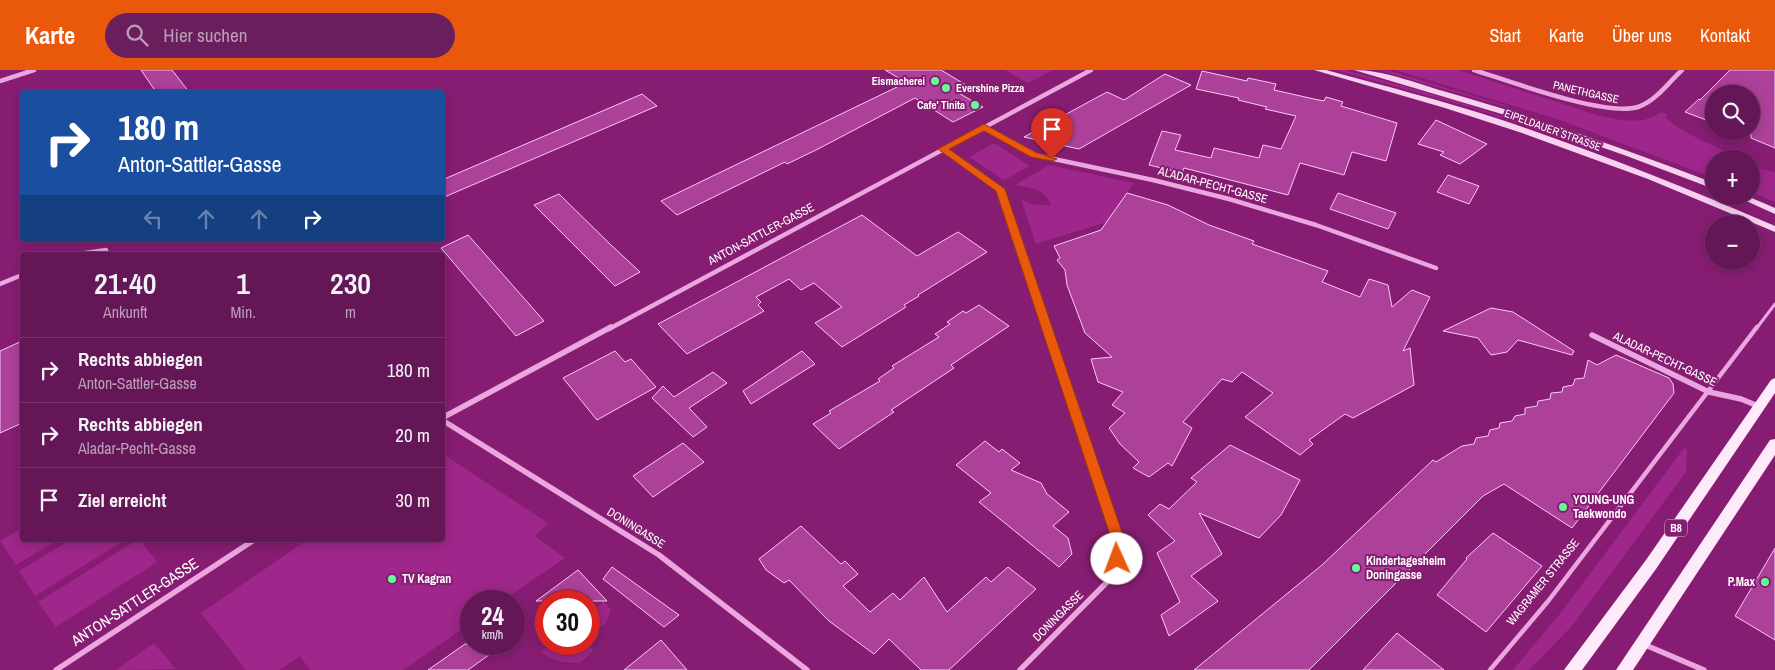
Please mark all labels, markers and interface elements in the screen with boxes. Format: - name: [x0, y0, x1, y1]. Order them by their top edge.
- search box: [105, 13, 455, 58]
- text: Karte: [25, 19, 75, 51]
- icon: search: [123, 21, 151, 49]
- text: Hier suchen: [163, 22, 247, 48]
- text: Start: [1490, 23, 1521, 48]
- text: Karte: [1549, 23, 1584, 48]
- text: Über uns: [1612, 23, 1672, 48]
- text: Kontakt: [1700, 23, 1750, 48]
- place label: Eismacherei: [872, 74, 925, 88]
- marker: Eismacherei: [929, 75, 941, 87]
- street label: PANETHGASSE: [1552, 78, 1620, 106]
- place label: Evershine Pizza: [956, 81, 1024, 95]
- marker: Evershine Pizza: [940, 82, 952, 94]
- map controls: [1705, 85, 1760, 270]
- button: search: [1705, 85, 1760, 140]
- place label: Cafe' Tinita: [917, 98, 965, 112]
- marker: Cafe' Tinita: [969, 99, 981, 111]
- text: 180 m: [118, 104, 199, 151]
- street label: EIPELDAUER STRASSE: [1503, 106, 1603, 154]
- pin: [1031, 108, 1073, 159]
- icon: right: [35, 110, 100, 175]
- icon: arrive: [1038, 115, 1066, 143]
- text: Anton-Sattler-Gasse: [118, 149, 281, 179]
- button: +: [1705, 150, 1760, 205]
- street label: ALADAR-PECHT-GASSE: [1156, 162, 1269, 207]
- street label: ANTON-SATTLER-GASSE: [704, 199, 817, 269]
- icon: left: [139, 205, 167, 233]
- icon: ahead: [192, 205, 220, 233]
- icon: ahead: [245, 205, 273, 233]
- icon: right: [298, 205, 326, 233]
- button: −: [1705, 215, 1760, 270]
- text: 21:40: [94, 263, 156, 303]
- text: 1: [236, 263, 250, 303]
- text: 230: [330, 263, 371, 303]
- text: Ankunft: [103, 301, 147, 323]
- text: Min.: [230, 301, 256, 323]
- text: m: [345, 301, 356, 323]
- street label: ALADAR-PECHT-GASSE: [1610, 328, 1719, 390]
- text: Rechts abbiegen: [78, 346, 203, 372]
- icon: right: [35, 356, 63, 384]
- text: 180 m: [387, 357, 430, 383]
- text: Anton-Sattler-Gasse: [78, 372, 197, 394]
- text: Rechts abbiegen: [78, 411, 203, 437]
- icon: right: [35, 421, 63, 449]
- text: 20 m: [395, 422, 430, 448]
- text: Aladar-Pecht-Gasse: [78, 437, 196, 459]
- icon: arrive: [35, 486, 63, 514]
- text: Ziel erreicht: [78, 487, 166, 513]
- text: 30 m: [395, 487, 430, 513]
- place label: YOUNG-UNG Taekwondo: [1573, 492, 1635, 522]
- marker: YOUNG-UNG Taekwondo: [1557, 501, 1569, 513]
- street label: DONINGASSE: [604, 504, 668, 552]
- road number: B8: [1665, 519, 1687, 536]
- position arrow: [1090, 532, 1142, 584]
- street label: WAGRAMER STRASSE: [1503, 535, 1583, 629]
- street label: ANTON-SATTLER-GASSE: [66, 553, 202, 651]
- place label: Kindertagesheim Doningasse: [1366, 553, 1446, 583]
- marker: Kindertagesheim Doningasse: [1350, 562, 1362, 574]
- place label: TV Kagran: [402, 571, 451, 587]
- marker: TV Kagran: [386, 573, 398, 585]
- place label: P.Max: [1728, 574, 1756, 590]
- marker: P.Max: [1759, 576, 1771, 588]
- street label: DONINGASSE: [1029, 587, 1087, 645]
- speed limit sign: 30: [535, 590, 600, 655]
- text: 24: [481, 599, 504, 633]
- text: km/h: [482, 627, 503, 643]

